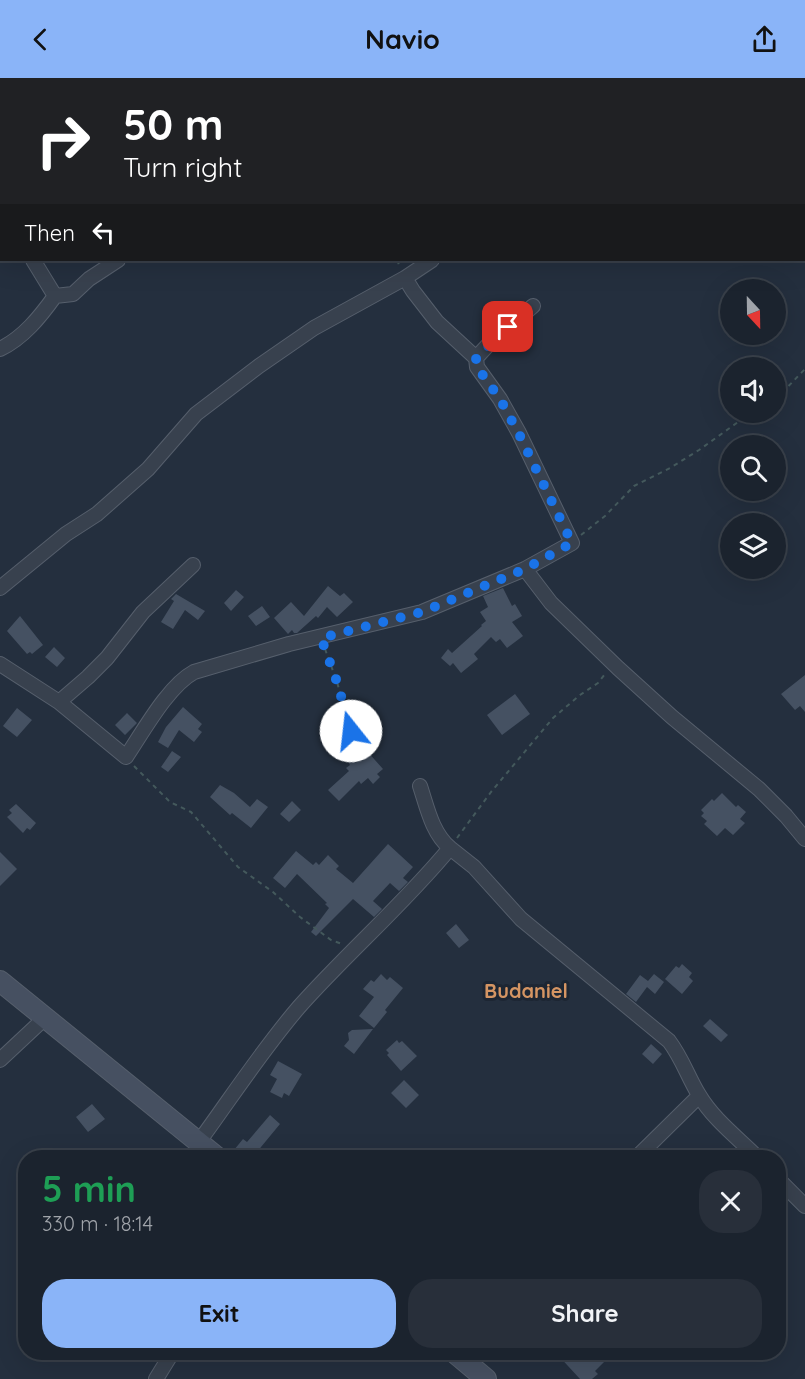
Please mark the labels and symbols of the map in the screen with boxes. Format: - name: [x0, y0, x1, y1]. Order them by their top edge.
- north arrow: [720, 279, 786, 345]
- pin: [482, 301, 533, 352]
- position arrow: [319, 699, 383, 763]
- district label: Budaniel: [484, 978, 568, 1003]

